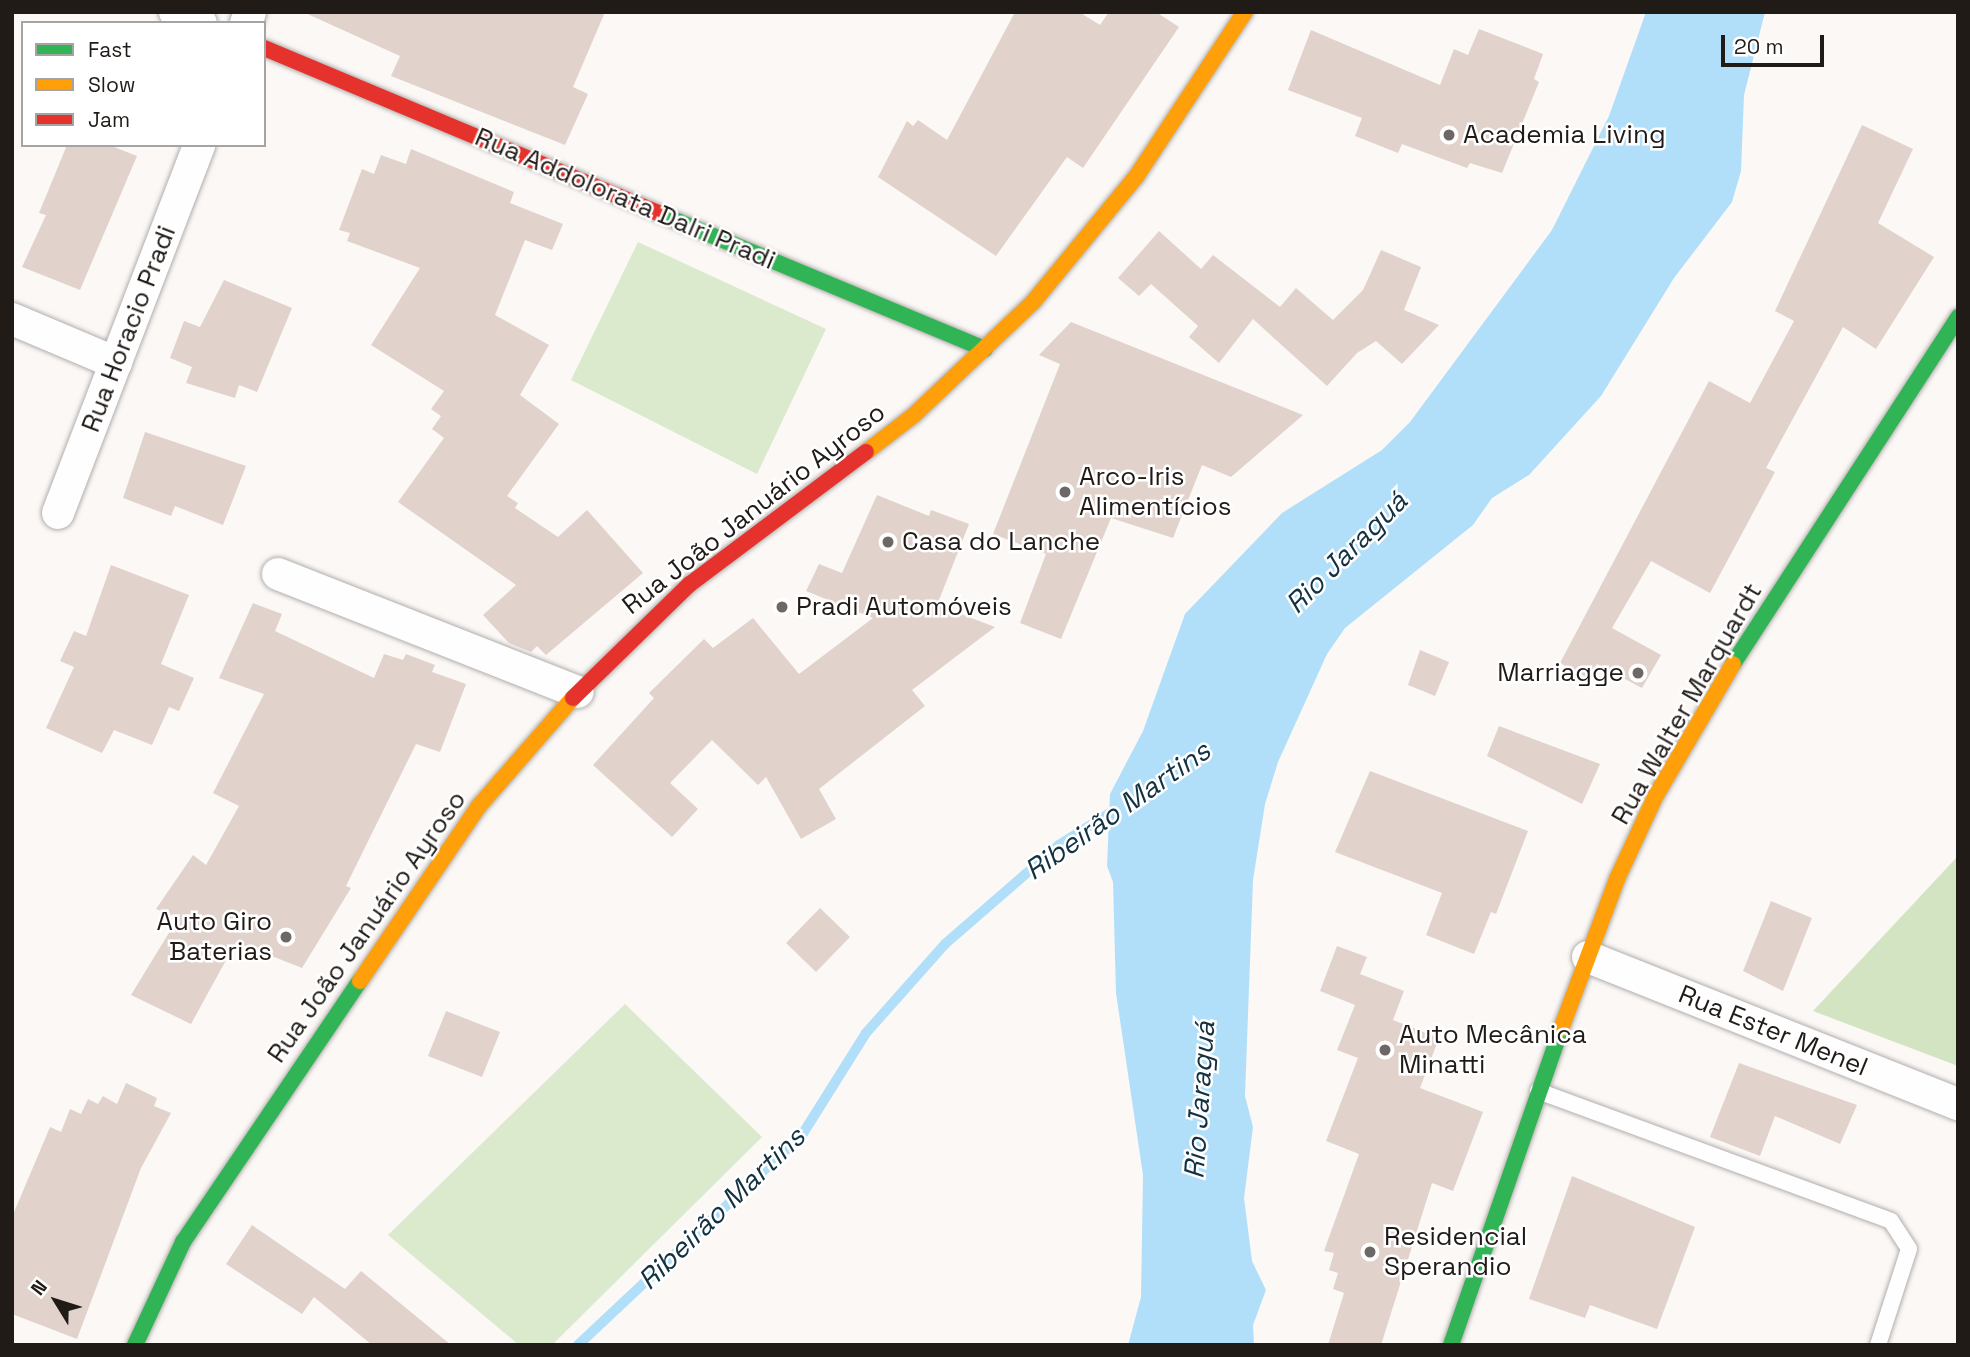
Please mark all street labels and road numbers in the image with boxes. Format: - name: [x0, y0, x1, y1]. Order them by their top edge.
- street label: Rua Addolorata Dalri Pradi: [470, 121, 780, 277]
- street label: Rua Horacio Pradi: [75, 221, 183, 437]
- street label: Rua João Januário Ayroso: [616, 397, 892, 621]
- street label: Rua Walter Marquardt: [1605, 578, 1769, 830]
- street label: Rua João Januário Ayroso: [261, 785, 473, 1069]
- street label: Rua Ester Menel: [1674, 979, 1872, 1083]

